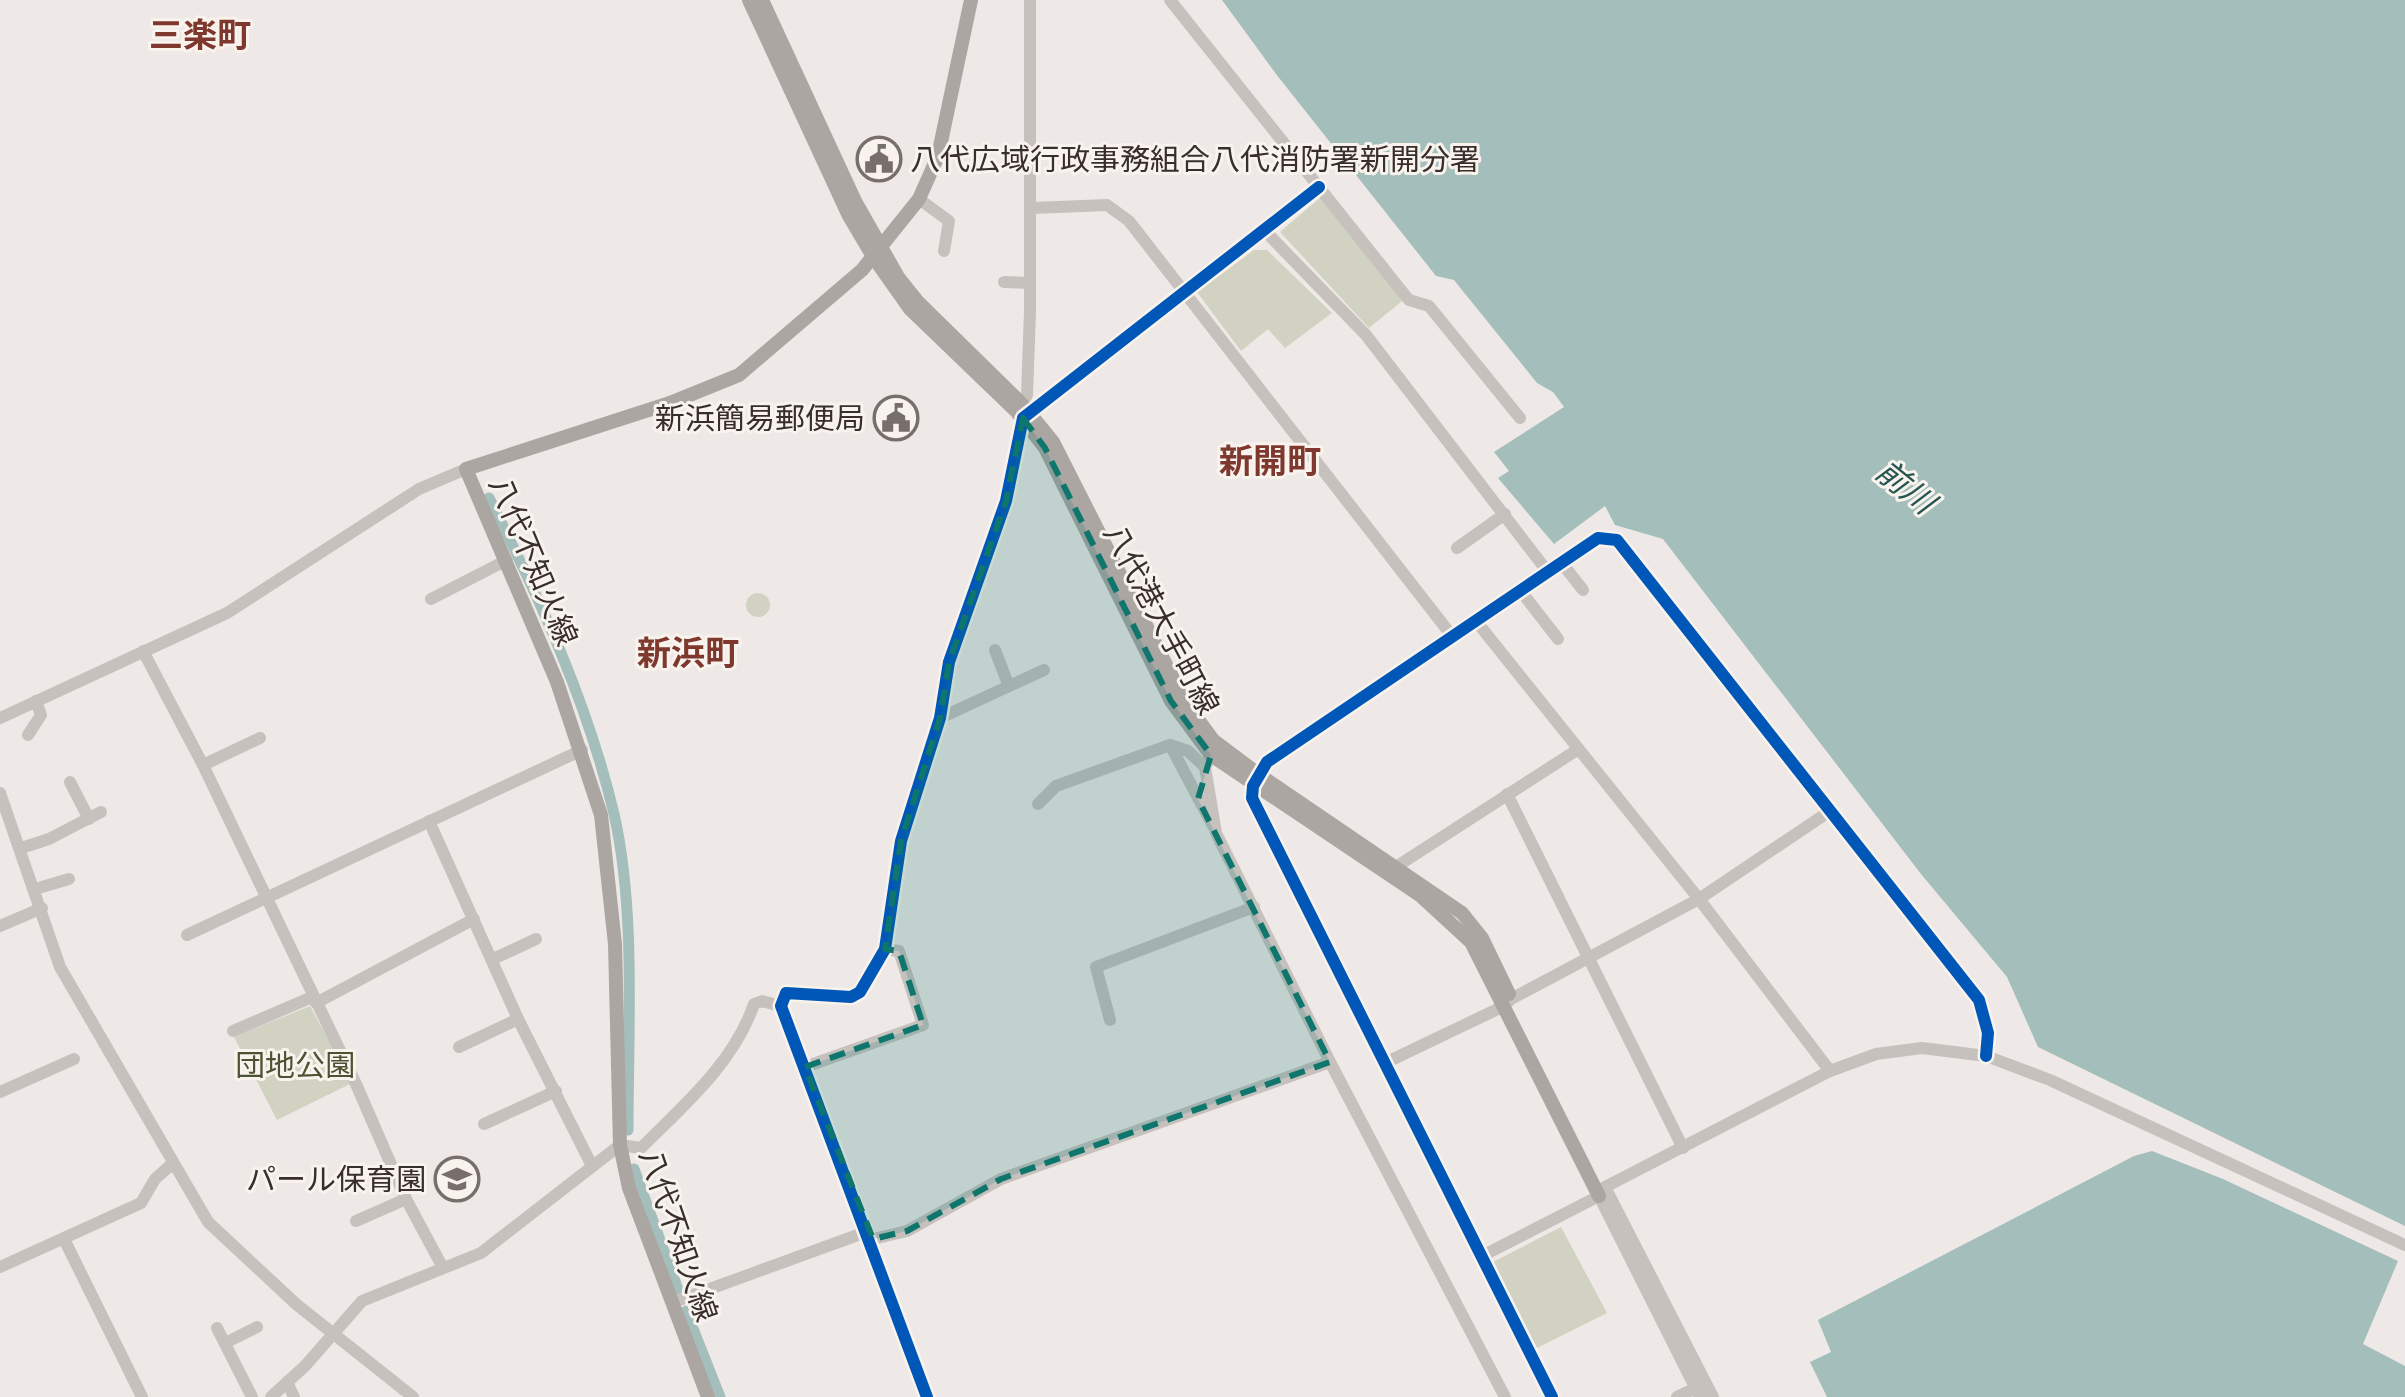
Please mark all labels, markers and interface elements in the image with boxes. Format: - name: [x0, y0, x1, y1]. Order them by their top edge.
- district label: 三楽町: [149, 8, 251, 60]
- public building icon: 八代広域行政事務組合八代消防署新開分署: [855, 135, 903, 183]
- place label: 八代広域行政事務組合八代消防署新開分署: [910, 136, 1480, 182]
- public building icon: 新浜簡易郵便局: [872, 394, 920, 442]
- place label: 新浜簡易郵便局: [655, 395, 865, 441]
- district label: 新開町: [1219, 434, 1321, 486]
- water label: 前川: [1866, 447, 1948, 527]
- street label: 八代不知火線: [478, 469, 590, 653]
- street label: 八代港大手町線: [1092, 515, 1232, 723]
- district label: 新浜町: [637, 626, 739, 678]
- park label: 団地公園: [235, 1042, 355, 1088]
- street label: 八代不知火線: [628, 1142, 730, 1328]
- school or university icon: パール保育園: [433, 1155, 481, 1203]
- place label: パール保育園: [246, 1156, 426, 1202]

